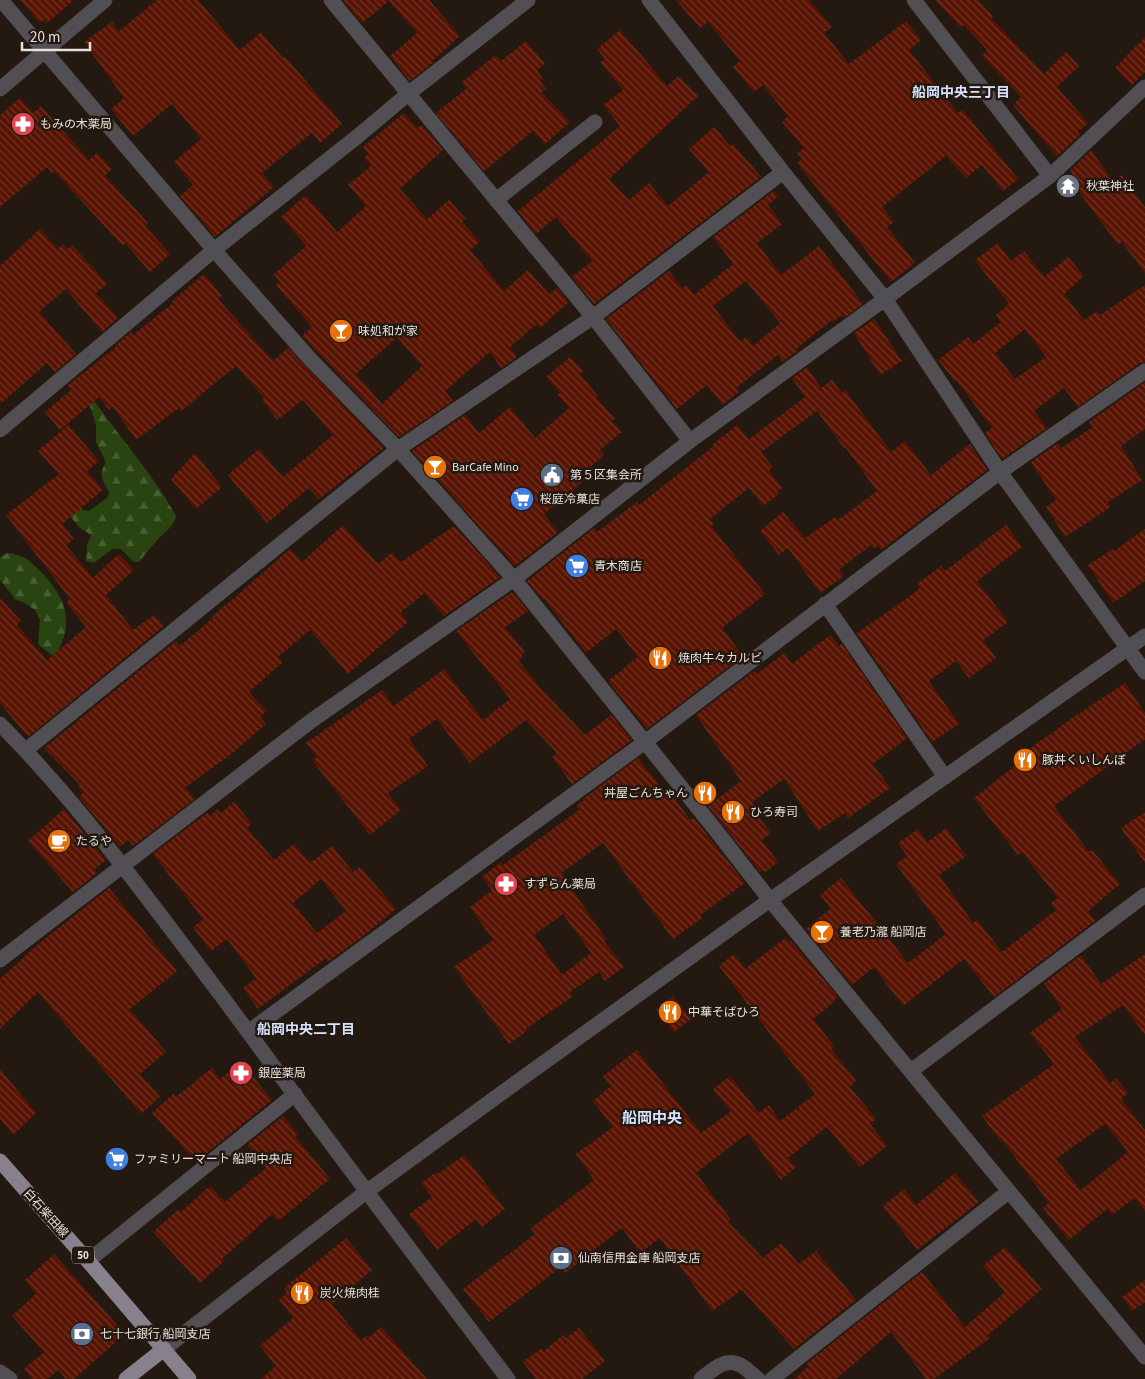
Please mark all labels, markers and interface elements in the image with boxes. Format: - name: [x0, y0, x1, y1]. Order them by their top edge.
- scale bar: [22, 20, 90, 52]
- text: 20 m: [30, 27, 60, 48]
- district label: 船岡中央三丁目: [912, 83, 1010, 103]
- pharmacy icon: もみの木薬局: [10, 111, 36, 137]
- place label: もみの木薬局: [40, 116, 112, 133]
- temple icon: 秋葉神社: [1055, 173, 1081, 199]
- place label: 秋葉神社: [1086, 178, 1134, 195]
- bar icon: 味処和が家: [328, 318, 354, 344]
- place label: 味処和が家: [358, 323, 418, 340]
- bar icon: BarCafe Mino: [422, 454, 448, 480]
- place label: BarCafe Mino: [452, 459, 519, 476]
- public building icon: 第５区集会所: [539, 462, 565, 488]
- place label: 第５区集会所: [570, 467, 642, 484]
- supermarket icon: 桜庭冷菓店: [509, 486, 535, 512]
- place label: 桜庭冷菓店: [540, 491, 600, 508]
- supermarket icon: 青木商店: [564, 553, 590, 579]
- place label: 青木商店: [594, 558, 642, 575]
- restaurant icon: 焼肉牛々カルビ: [647, 645, 673, 671]
- place label: 焼肉牛々カルビ: [678, 650, 762, 667]
- restaurant icon: 豚丼くいしんぼ: [1012, 747, 1038, 773]
- place label: 豚丼くいしんぼ: [1042, 752, 1126, 769]
- restaurant icon: 丼屋ごんちゃん: [692, 780, 718, 806]
- place label: 丼屋ごんちゃん: [604, 785, 688, 802]
- restaurant icon: ひろ寿司: [720, 799, 746, 825]
- place label: ひろ寿司: [750, 804, 798, 821]
- cafe icon: たるや: [46, 828, 72, 854]
- place label: たるや: [76, 833, 112, 850]
- pharmacy icon: すずらん薬局: [493, 871, 519, 897]
- place label: すずらん薬局: [524, 876, 596, 893]
- bar icon: 養老乃瀧 船岡店: [809, 919, 835, 945]
- place label: 養老乃瀧 船岡店: [840, 924, 926, 941]
- restaurant icon: 中華そばひろ: [657, 999, 683, 1025]
- place label: 中華そばひろ: [688, 1004, 760, 1021]
- district label: 船岡中央二丁目: [257, 1020, 355, 1040]
- pharmacy icon: 銀座薬局: [228, 1060, 254, 1086]
- place label: 銀座薬局: [258, 1065, 306, 1082]
- district label: 船岡中央: [622, 1108, 682, 1129]
- supermarket icon: ファミリーマート 船岡中央店: [104, 1146, 130, 1172]
- place label: ファミリーマート 船岡中央店: [134, 1151, 292, 1168]
- street label: 白石柴田線: [19, 1185, 72, 1241]
- bank icon: 仙南信用金庫 船岡支店: [548, 1245, 574, 1271]
- road number: 50: [72, 1246, 94, 1264]
- place label: 仙南信用金庫 船岡支店: [578, 1250, 700, 1267]
- restaurant icon: 炭火焼肉桂: [289, 1280, 315, 1306]
- place label: 炭火焼肉桂: [320, 1285, 380, 1302]
- bank icon: 七十七銀行 船岡支店: [69, 1321, 95, 1347]
- place label: 七十七銀行 船岡支店: [100, 1326, 210, 1343]

